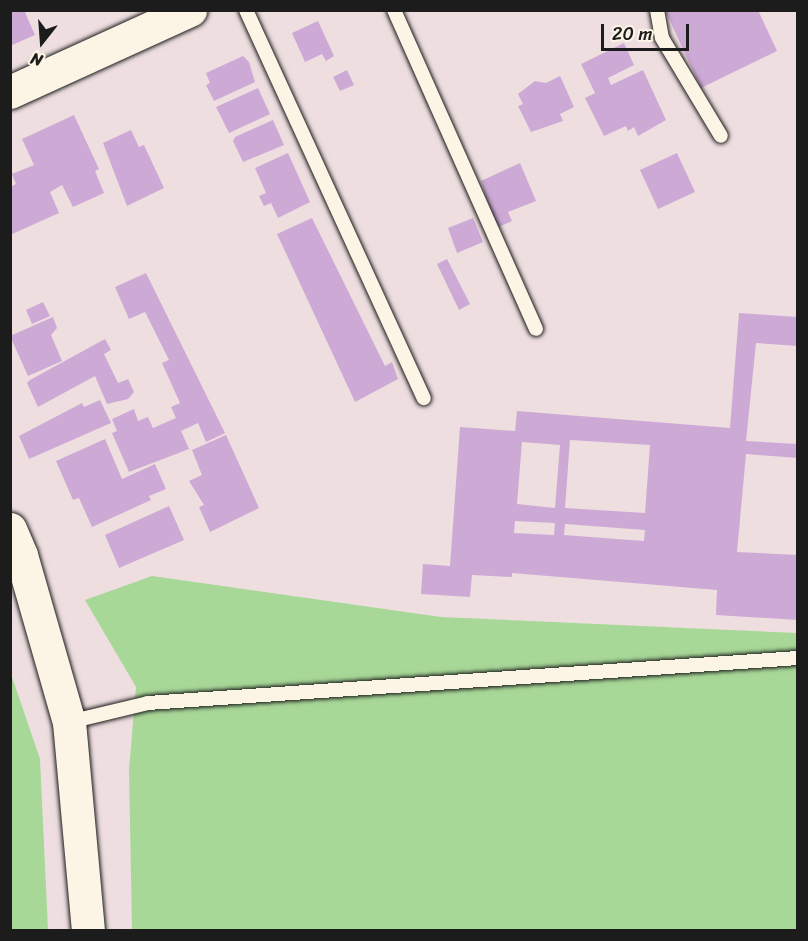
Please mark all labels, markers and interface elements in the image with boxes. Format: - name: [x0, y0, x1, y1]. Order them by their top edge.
- north arrow: [12, 12, 72, 72]
- scale bar: [604, 12, 692, 50]
- text: 20 m: [612, 18, 652, 50]
- text: N: [27, 44, 46, 75]

